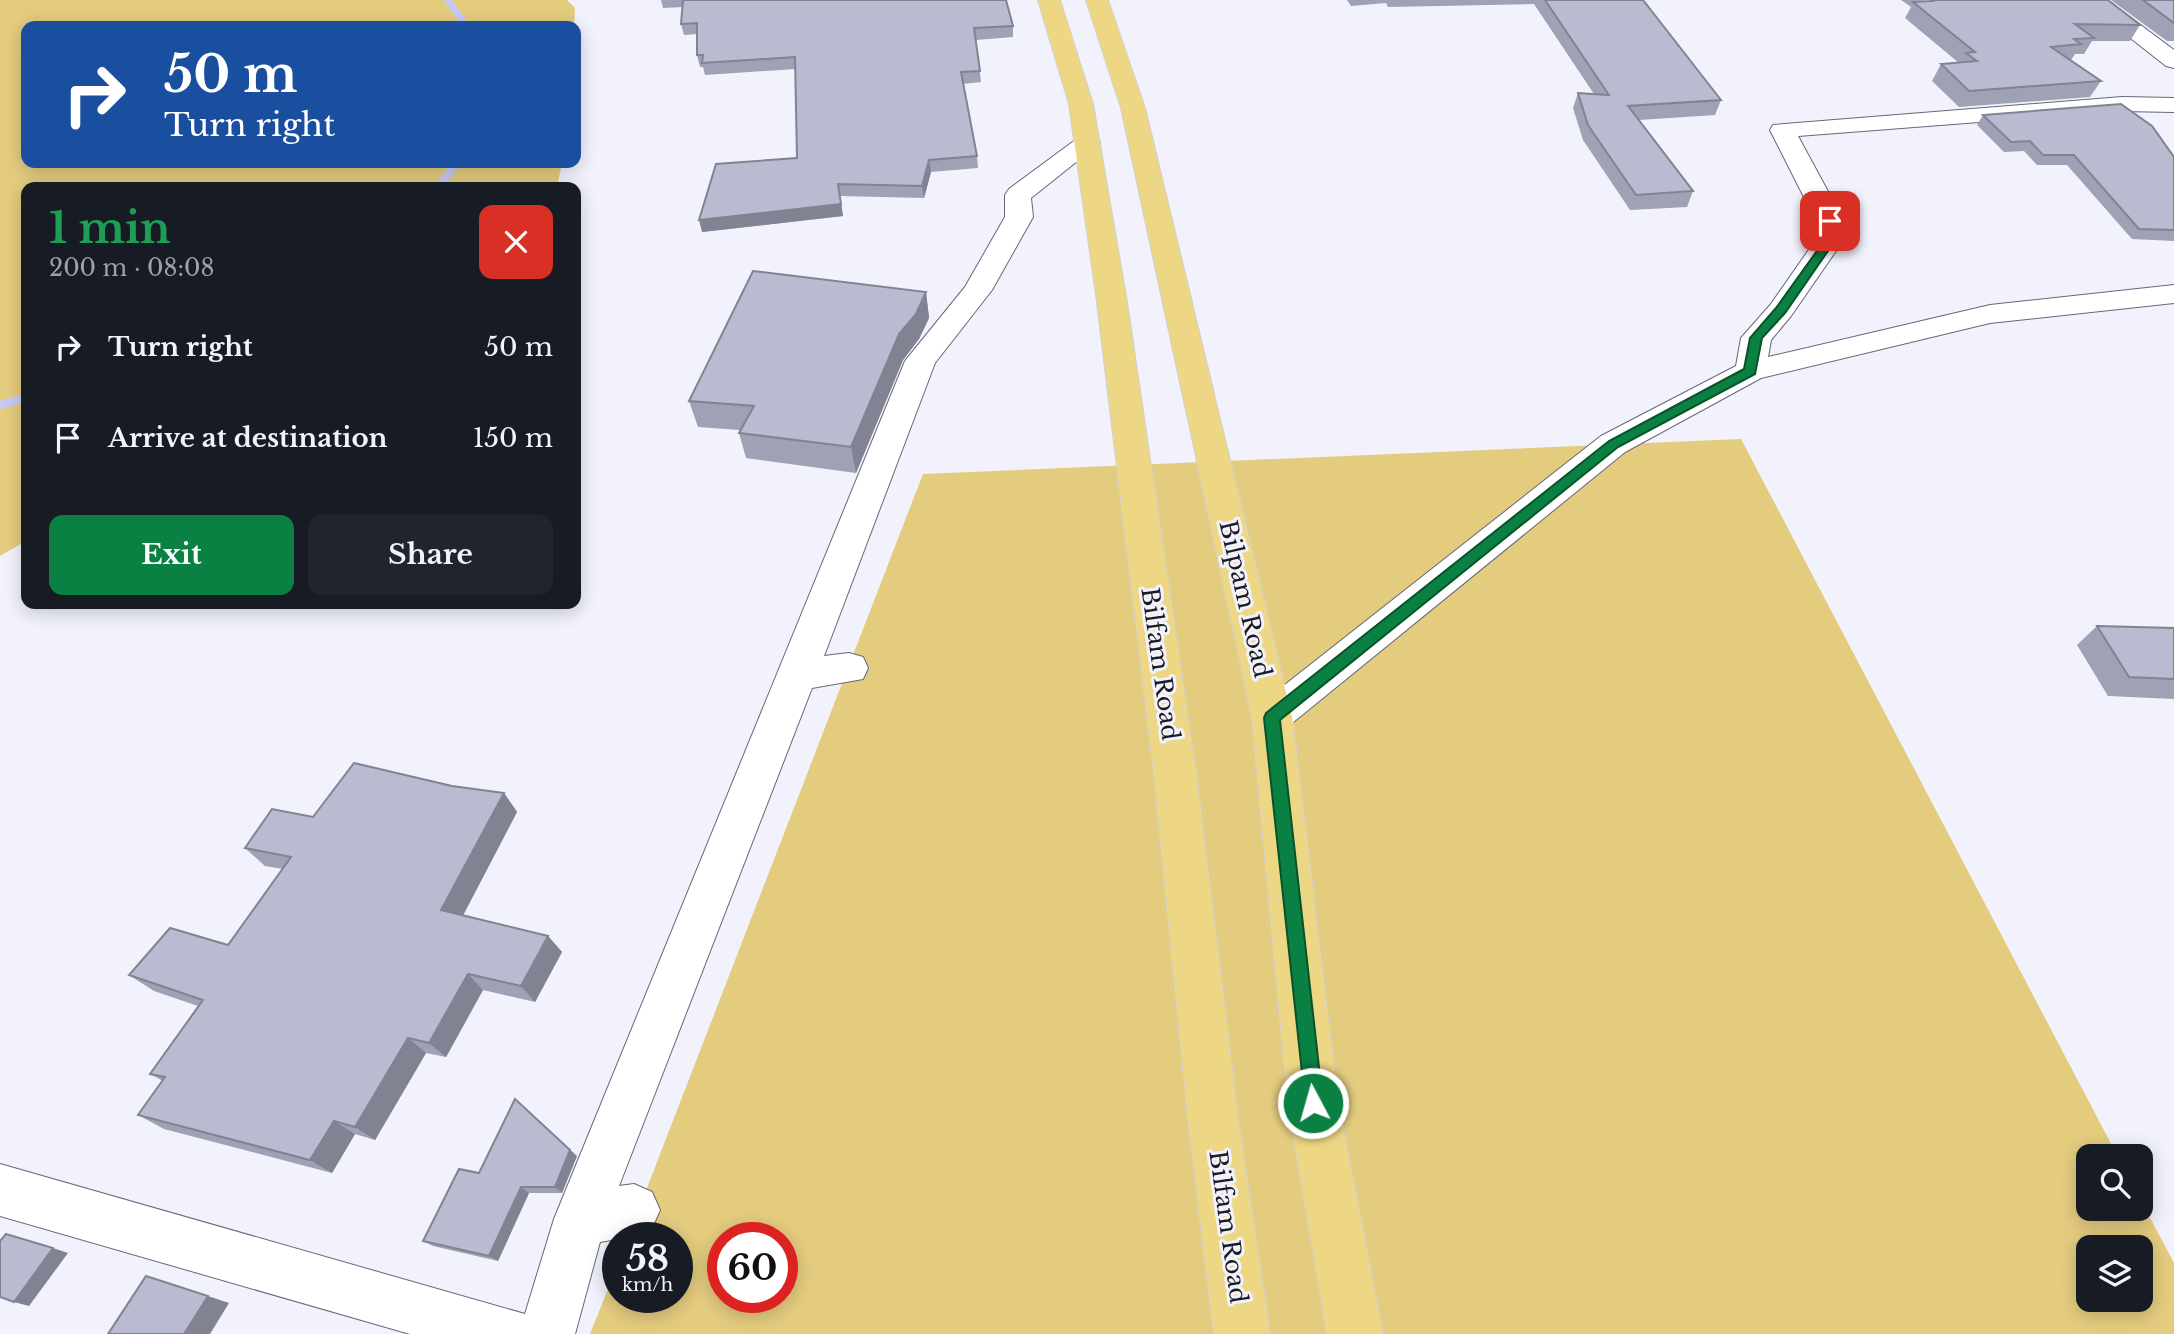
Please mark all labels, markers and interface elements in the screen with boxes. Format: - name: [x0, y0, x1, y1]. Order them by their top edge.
- text: 50 m: [164, 44, 297, 105]
- icon: right: [49, 49, 140, 140]
- text: Turn right: [164, 105, 335, 145]
- pin: [1800, 191, 1860, 251]
- text: 1 min: [49, 202, 171, 254]
- icon: arrive: [1811, 202, 1849, 240]
- button: close: [479, 205, 553, 279]
- text: 200 m · 08:08: [49, 254, 214, 282]
- icon: right: [49, 328, 87, 366]
- text: Turn right: [108, 331, 253, 363]
- text: 50 m: [484, 331, 553, 363]
- icon: arrive: [49, 419, 87, 457]
- text: Arrive at destination: [108, 422, 388, 454]
- text: 150 m: [473, 422, 553, 454]
- button: Exit: [49, 515, 294, 595]
- button: Share: [308, 515, 553, 595]
- street label: Bilpam Road: [1213, 517, 1278, 680]
- street label: Bilfam Road: [1135, 586, 1186, 742]
- position arrow: [1276, 1066, 1350, 1140]
- map controls: [2076, 1144, 2153, 1312]
- button: search: [2076, 1144, 2153, 1221]
- street label: Bilfam Road: [1203, 1149, 1254, 1305]
- speed limit sign: 60: [707, 1222, 798, 1313]
- button: layers: [2076, 1235, 2153, 1312]
- text: 58: [626, 1237, 669, 1280]
- text: km/h: [622, 1274, 673, 1296]

